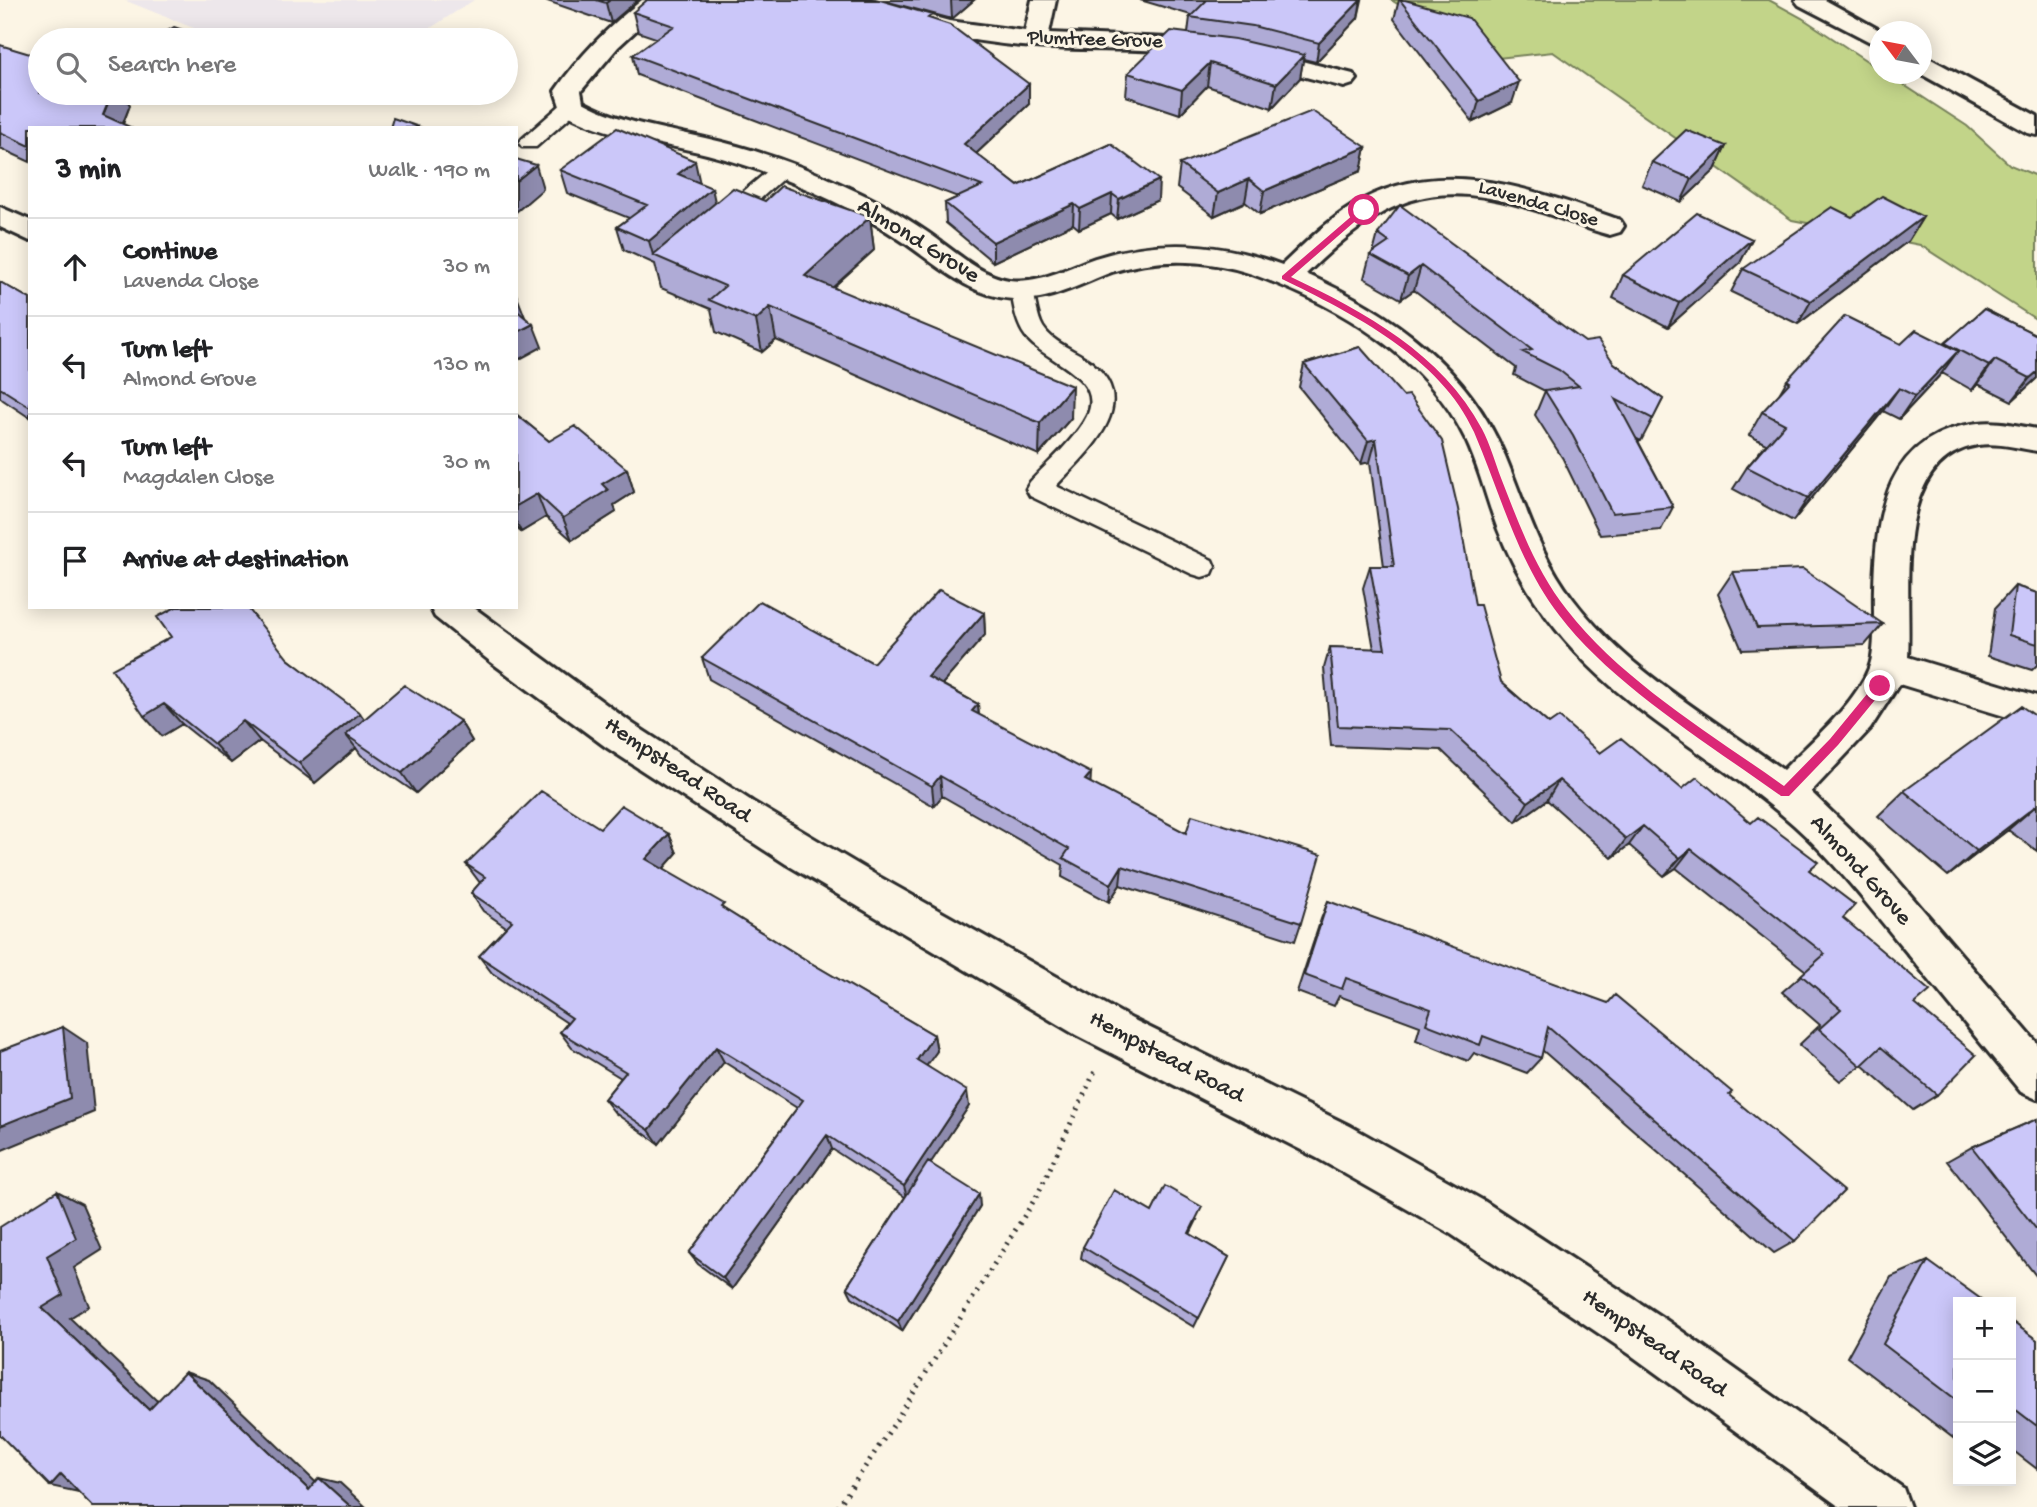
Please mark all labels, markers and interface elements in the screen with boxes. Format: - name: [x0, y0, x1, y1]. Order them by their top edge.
- north arrow: [1869, 21, 1932, 84]
- street label: Plumtree Grove: [1026, 26, 1164, 56]
- search box: [28, 28, 518, 105]
- icon: search: [52, 48, 90, 86]
- text: Search here: [108, 51, 236, 82]
- text: 3 min: [56, 154, 121, 189]
- text: Walk · 190 m: [369, 158, 490, 185]
- street label: Lavenda Close: [1475, 176, 1602, 234]
- street label: Almond Grove: [851, 193, 985, 291]
- route start: [1348, 194, 1379, 225]
- text: Continue: [123, 238, 217, 269]
- icon: ahead: [56, 248, 94, 286]
- text: 30 m: [443, 254, 490, 281]
- text: Lavenda Close: [123, 269, 259, 296]
- text: Turn left: [123, 336, 211, 367]
- icon: left: [56, 346, 94, 384]
- text: 130 m: [434, 352, 490, 379]
- text: Almond Grove: [123, 367, 256, 394]
- text: Turn left: [123, 434, 211, 465]
- icon: left: [56, 444, 94, 482]
- text: 30 m: [443, 450, 490, 477]
- text: Magdalen Close: [123, 465, 274, 492]
- icon: arrive: [56, 542, 94, 580]
- text: Arrive at destination: [123, 546, 348, 577]
- route end: [1864, 670, 1895, 701]
- street label: Hempstead Road: [598, 711, 758, 832]
- street label: Almond Grove: [1803, 810, 1918, 933]
- street label: Hempstead Road: [1084, 1005, 1250, 1112]
- street label: Hempstead Road: [1575, 1283, 1734, 1406]
- map controls: [1953, 1297, 2016, 1486]
- button: +: [1953, 1297, 2016, 1360]
- button: −: [1953, 1360, 2016, 1423]
- button: layers: [1953, 1423, 2016, 1486]

